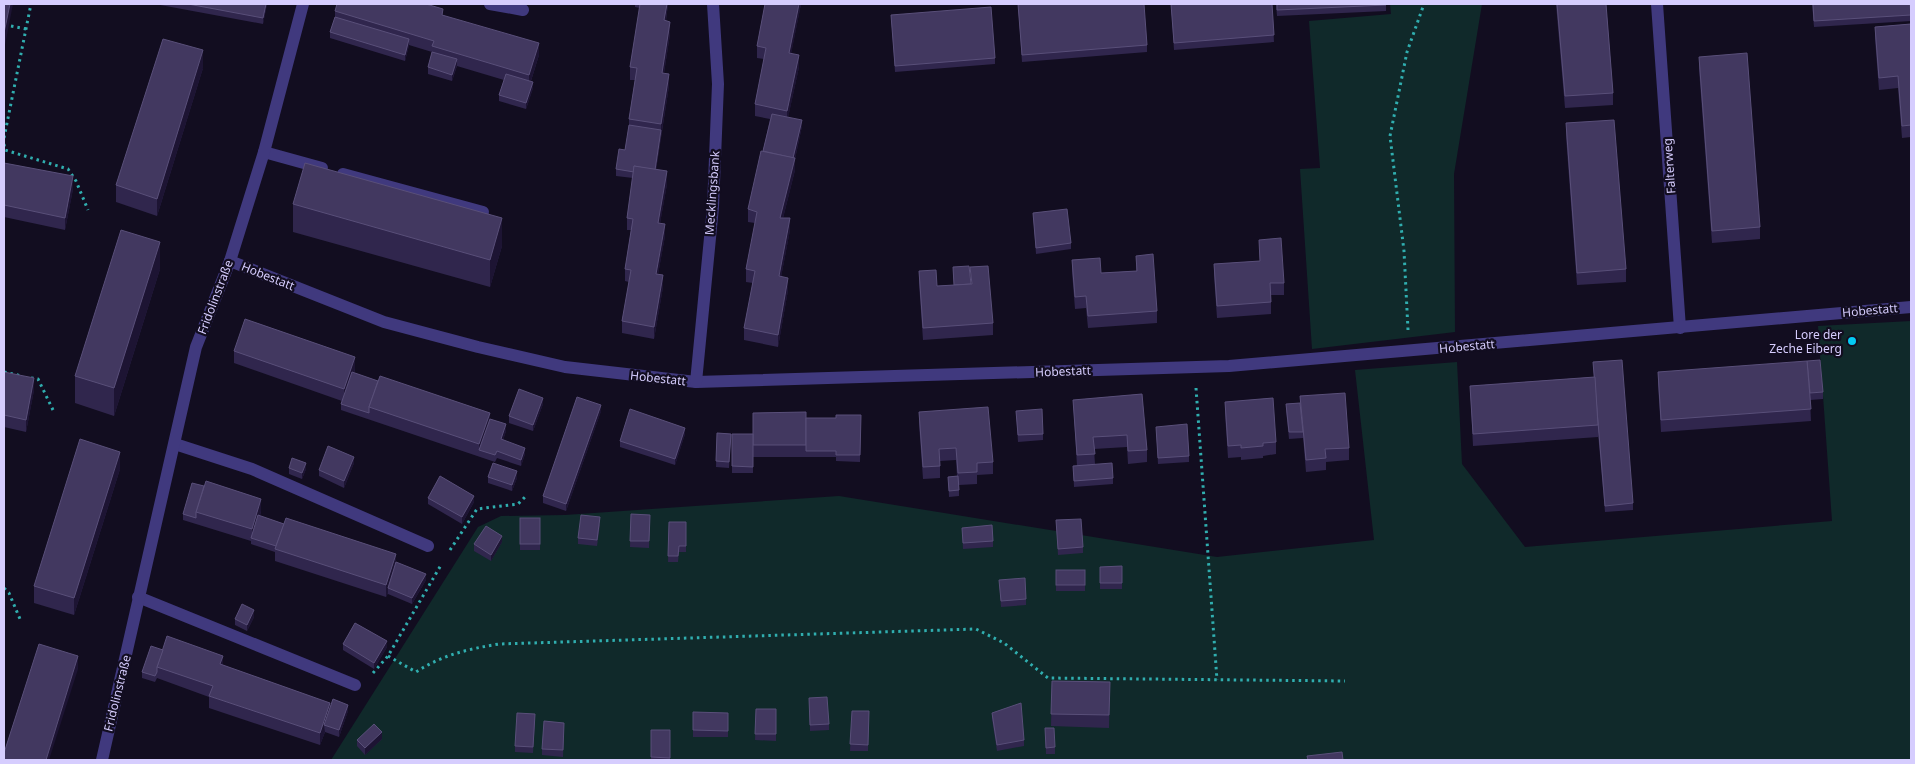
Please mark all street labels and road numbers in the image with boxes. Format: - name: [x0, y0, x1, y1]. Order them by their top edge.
- street label: Falterweg: [1659, 138, 1679, 194]
- street label: Mecklingsbank: [701, 150, 723, 236]
- street label: Fridolinstraße: [193, 257, 237, 337]
- street label: Hobestatt: [239, 258, 298, 295]
- street label: Hobestatt: [1841, 299, 1899, 321]
- street label: Hobestatt: [1438, 335, 1496, 357]
- street label: Hobestatt: [1035, 362, 1092, 380]
- street label: Hobestatt: [629, 367, 687, 389]
- street label: Fridolinstraße: [99, 653, 135, 733]

